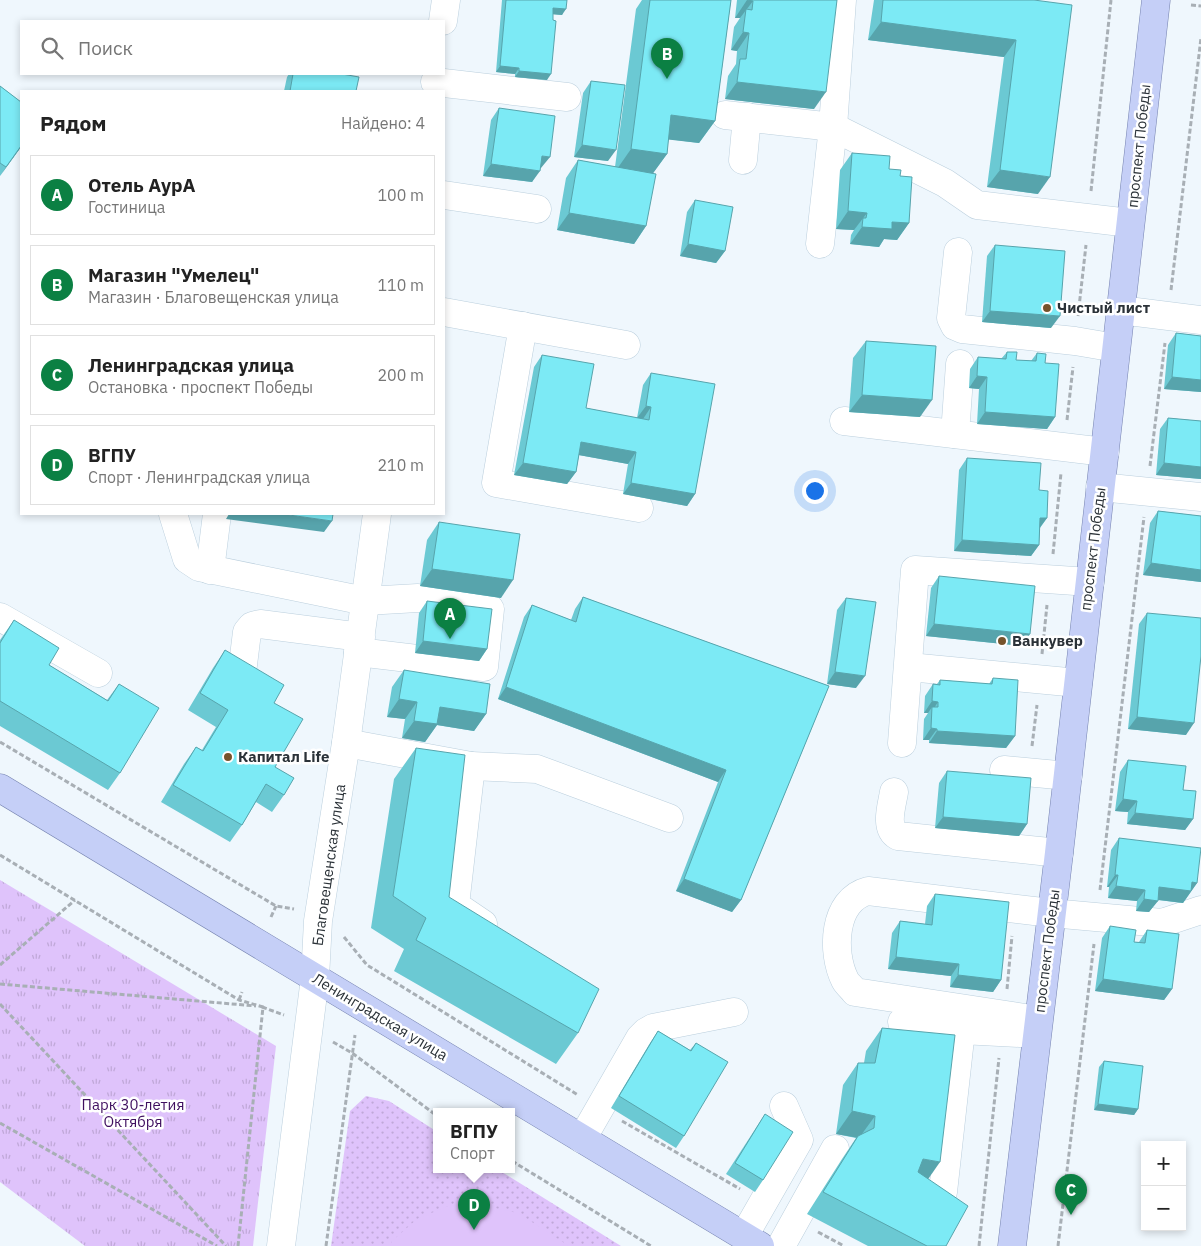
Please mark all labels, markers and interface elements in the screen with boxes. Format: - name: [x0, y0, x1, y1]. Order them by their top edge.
- search box: [20, 20, 445, 75]
- icon: search: [38, 34, 66, 62]
- text: Поиск: [78, 36, 133, 60]
- pin: B: [651, 38, 683, 79]
- street label: проспект Победы: [1123, 83, 1154, 209]
- text: Рядом: [40, 109, 107, 137]
- text: Найдено: 4: [341, 113, 425, 133]
- text: Отель АурА: [88, 173, 196, 197]
- text: A: [52, 185, 62, 205]
- text: 100 m: [377, 185, 424, 205]
- text: Гостиница: [88, 197, 165, 217]
- text: Магазин "Умелец": [88, 263, 259, 287]
- text: B: [52, 275, 62, 295]
- text: 110 m: [377, 275, 424, 295]
- text: Магазин · Благовещенская улица: [88, 287, 339, 307]
- place label: Чистый лист: [1057, 298, 1151, 317]
- marker: Чистый лист: [1041, 302, 1053, 314]
- text: Ленинградская улица: [88, 353, 294, 377]
- text: C: [52, 365, 62, 385]
- text: 200 m: [377, 365, 424, 385]
- text: Остановка · проспект Победы: [88, 377, 313, 397]
- text: ВГПУ: [88, 443, 136, 467]
- text: D: [51, 455, 63, 475]
- text: 210 m: [377, 455, 424, 475]
- text: Спорт · Ленинградская улица: [88, 467, 310, 487]
- your location: [802, 478, 828, 504]
- street label: проспект Победы: [1075, 486, 1110, 612]
- pin: A: [434, 598, 466, 639]
- place label: Ванкувер: [1012, 631, 1083, 650]
- marker: Ванкувер: [996, 635, 1008, 647]
- place label: Капитал Life: [238, 747, 329, 766]
- marker: Капитал Life: [222, 751, 234, 763]
- street label: Благовещенская улица: [308, 783, 349, 947]
- street label: проспект Победы: [1029, 888, 1064, 1014]
- street label: Ленинградская улица: [309, 969, 451, 1064]
- park label: Парк 30-летия Октября: [82, 1095, 184, 1131]
- popup: [433, 1108, 515, 1173]
- text: ВГПУ: [450, 1119, 498, 1143]
- map controls: [1141, 1141, 1186, 1231]
- button: +: [1141, 1141, 1186, 1186]
- text: Спорт: [450, 1143, 495, 1163]
- pin: C: [1055, 1174, 1087, 1215]
- button: −: [1141, 1186, 1186, 1231]
- pin: D: [458, 1189, 490, 1230]

